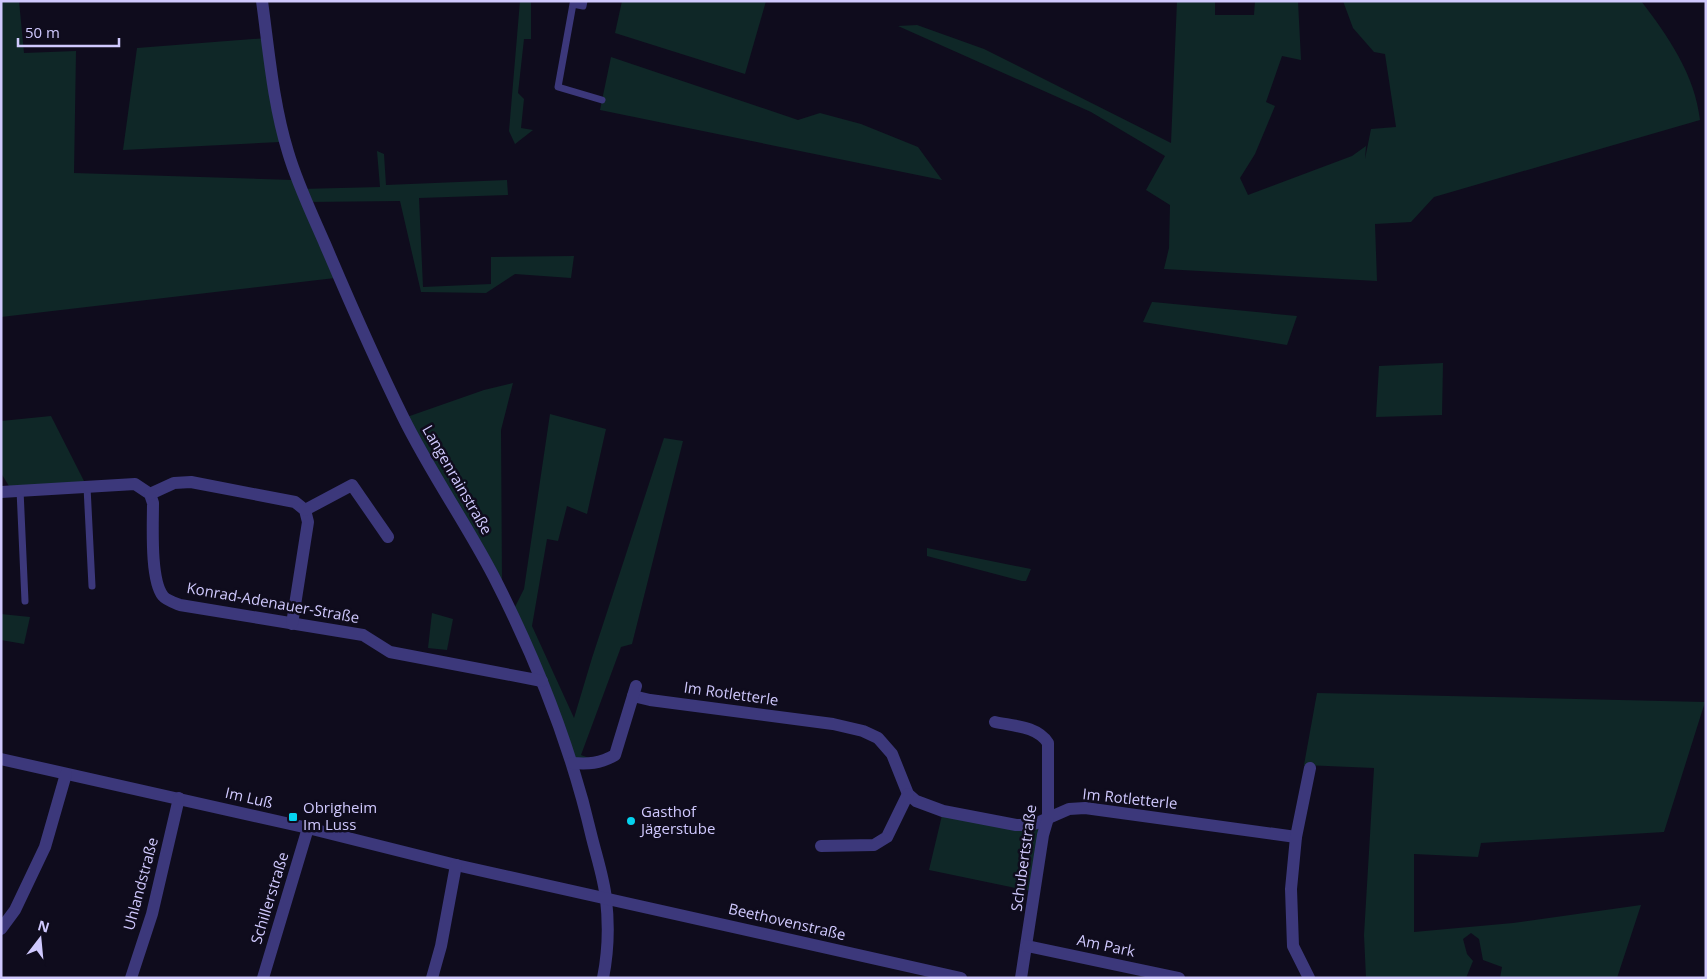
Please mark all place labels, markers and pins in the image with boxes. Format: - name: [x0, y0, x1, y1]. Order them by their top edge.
- place label: Obrigheim Im Luss: [303, 797, 377, 834]
- place label: Gasthof Jägerstube: [639, 801, 715, 838]
- marker: Obrigheim Im Luss: [287, 811, 299, 823]
- marker: Gasthof Jägerstube: [625, 815, 637, 827]

